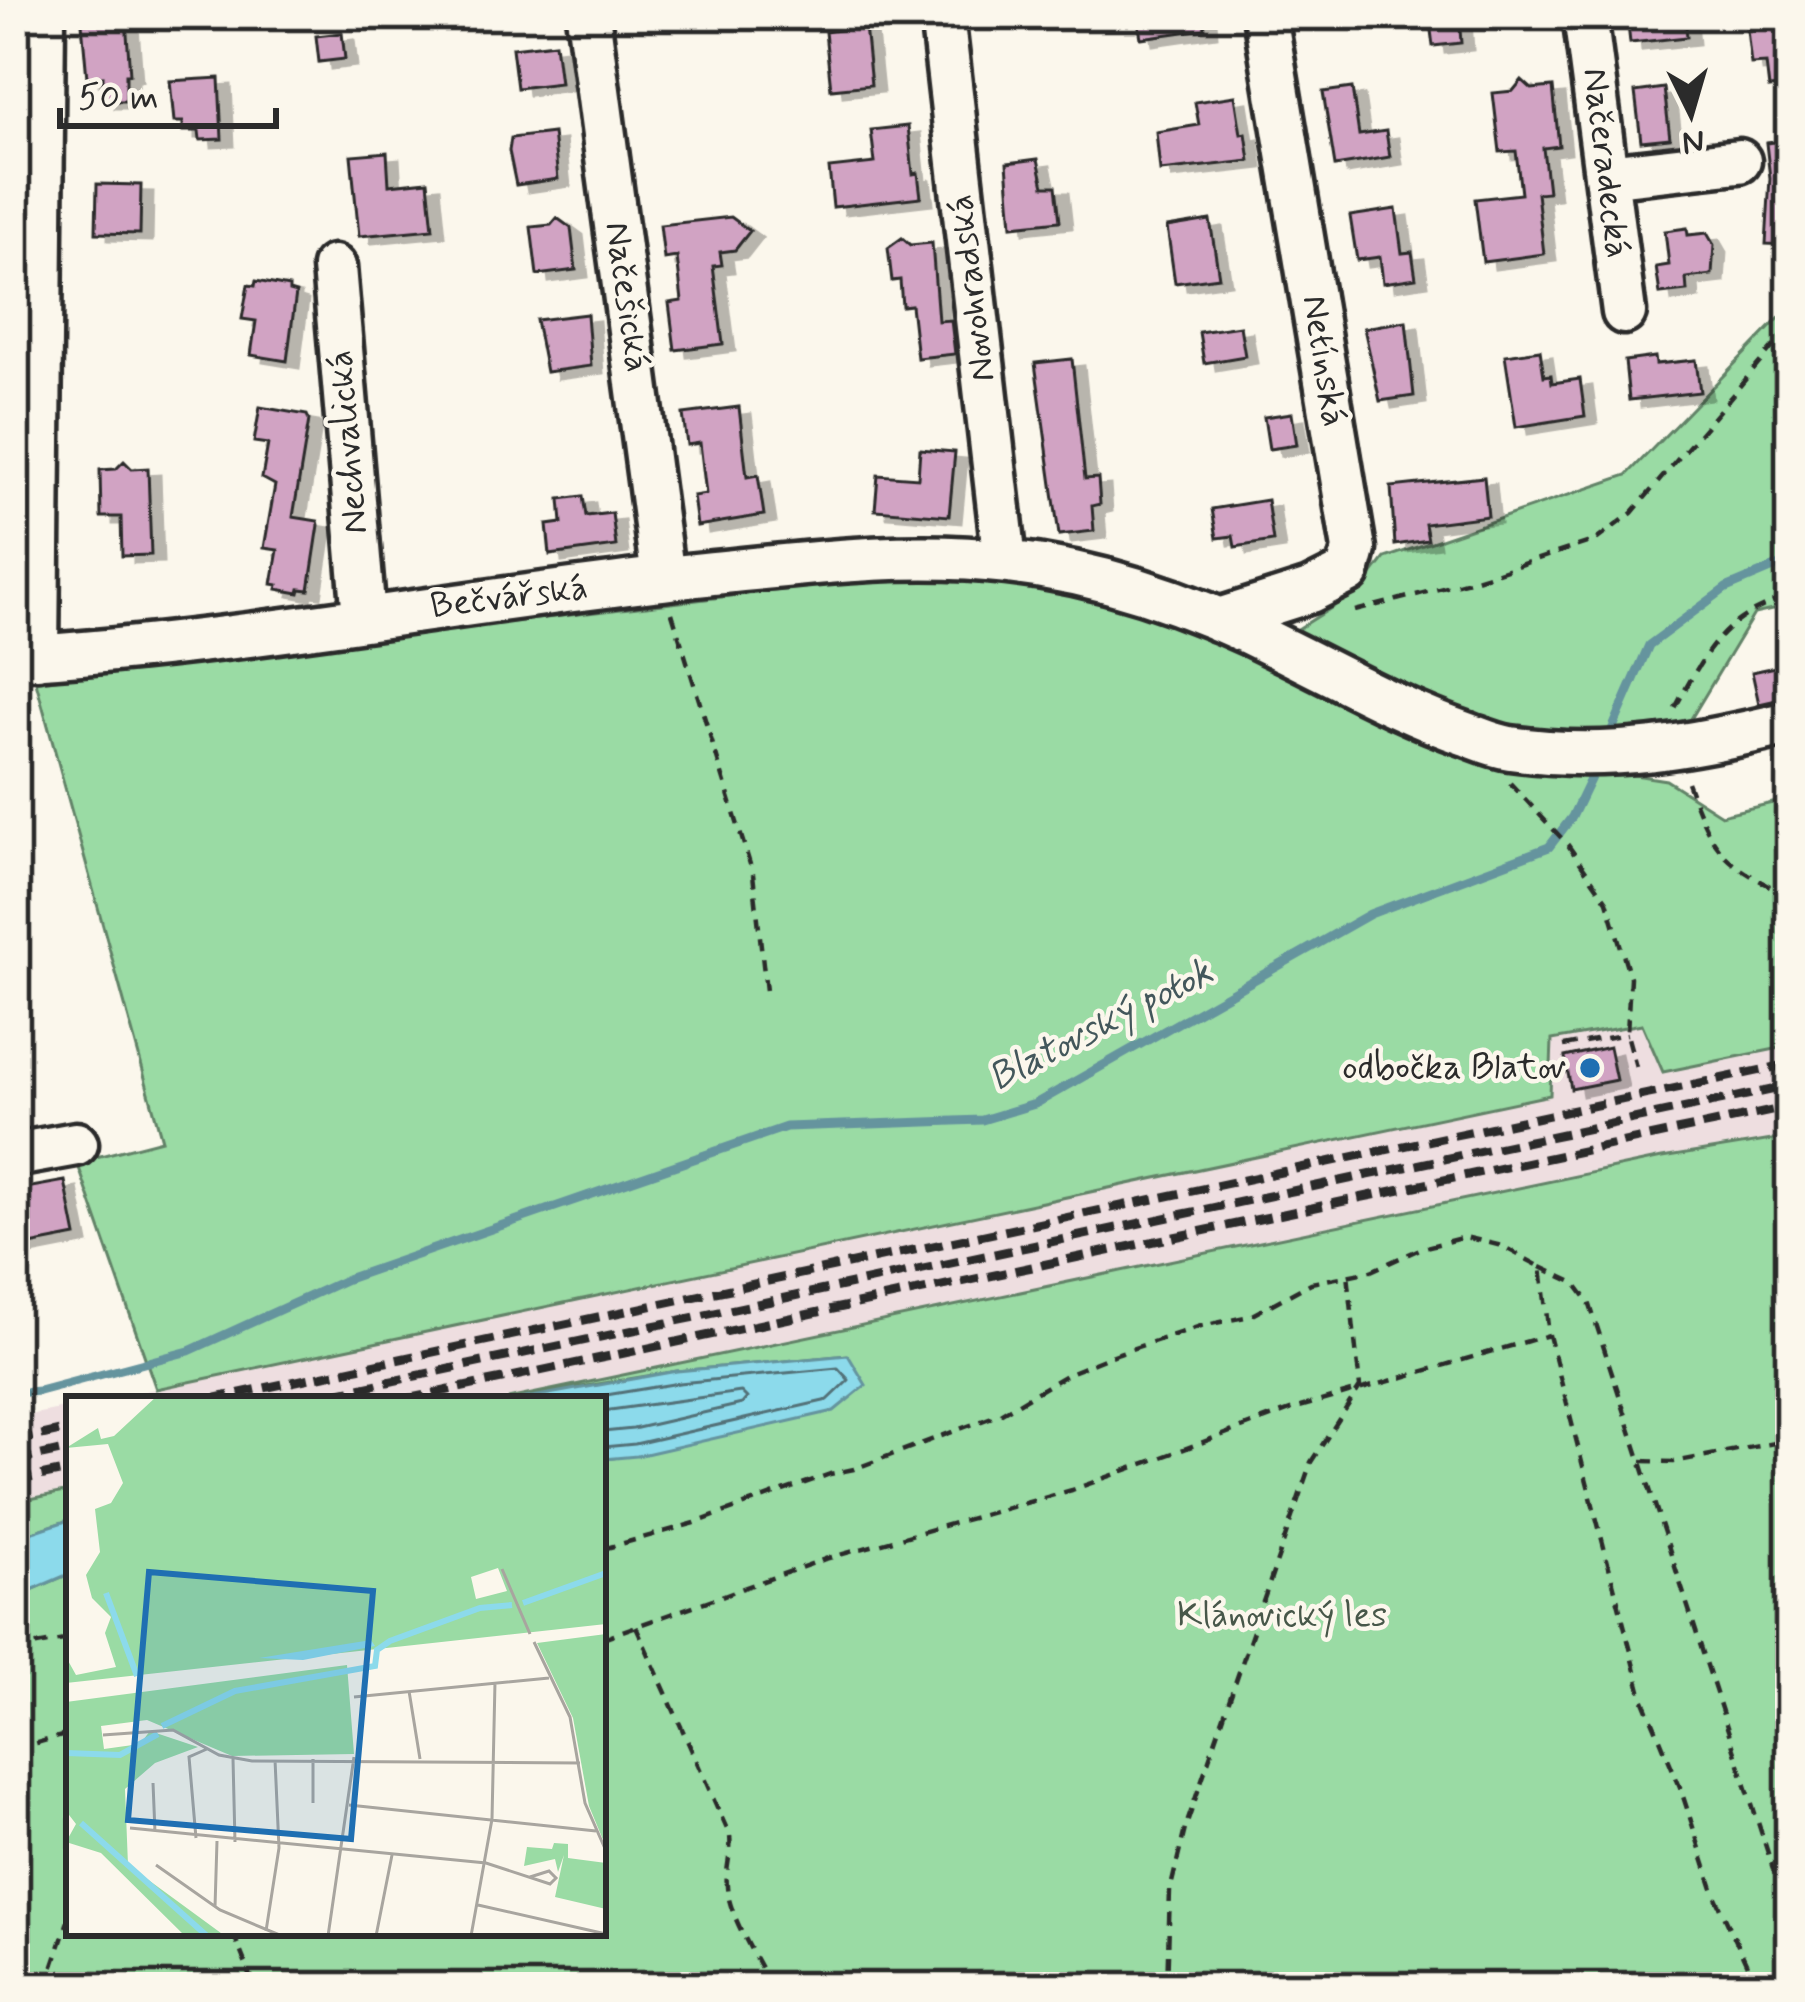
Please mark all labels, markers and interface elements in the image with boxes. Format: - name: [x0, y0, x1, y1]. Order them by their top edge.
- scale bar: [60, 54, 276, 128]
- north arrow: [1631, 54, 1751, 174]
- street label: Načeradecká: [1570, 65, 1640, 261]
- text: 50 m: [78, 75, 159, 122]
- text: N: [1680, 118, 1706, 164]
- street label: Novohradská: [938, 192, 1008, 384]
- street label: Načešická: [592, 219, 660, 375]
- street label: Netínská: [1289, 292, 1357, 430]
- street label: Nechvalická: [318, 348, 380, 536]
- street label: Bečvářská: [428, 565, 590, 631]
- water label: Blatovský potok: [980, 948, 1222, 1104]
- place label: odbočka Blatov: [1342, 1045, 1566, 1092]
- marker: odbočka Blatov: [1577, 1055, 1603, 1081]
- inset map: [66, 1396, 606, 1936]
- park label: Klánovický les: [1177, 1593, 1387, 1640]

